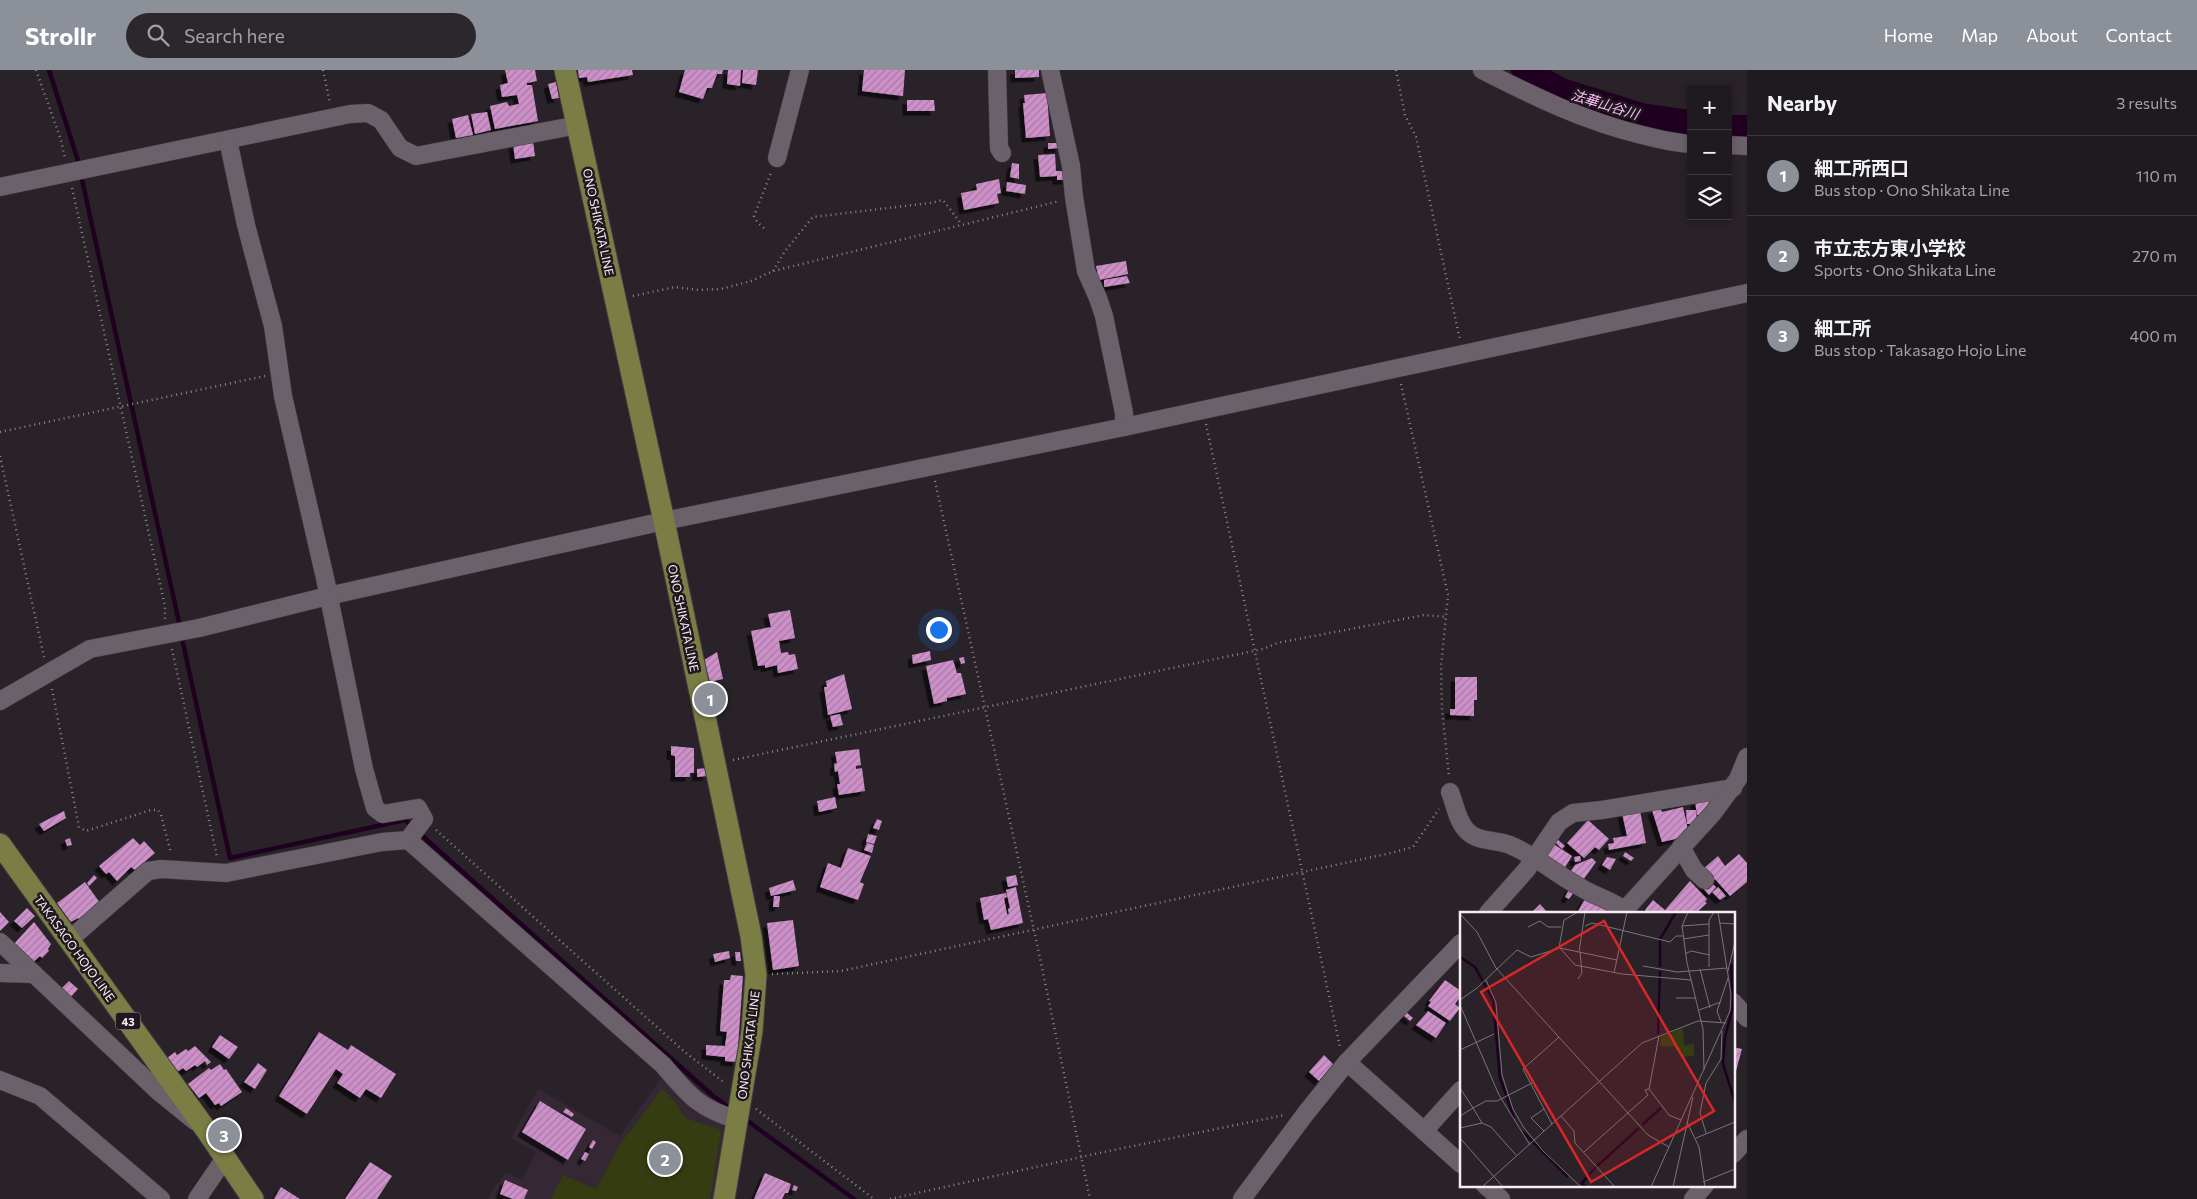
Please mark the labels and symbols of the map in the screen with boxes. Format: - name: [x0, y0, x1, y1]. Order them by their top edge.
- water label: 法華山谷川: [1569, 86, 1643, 123]
- street label: ONO SHIKATA LINE: [581, 167, 617, 277]
- street label: ONO SHIKATA LINE: [666, 563, 702, 673]
- your location: [926, 617, 952, 643]
- pin: 1: [694, 680, 726, 718]
- street label: TAKASAGO HOJO LINE: [31, 892, 118, 1004]
- inset map: [1460, 912, 1734, 1186]
- street label: ONO SHIKATA LINE: [734, 990, 762, 1100]
- road number: 43: [116, 1012, 140, 1029]
- pin: 3: [208, 1116, 240, 1154]
- pin: 2: [649, 1140, 681, 1178]

